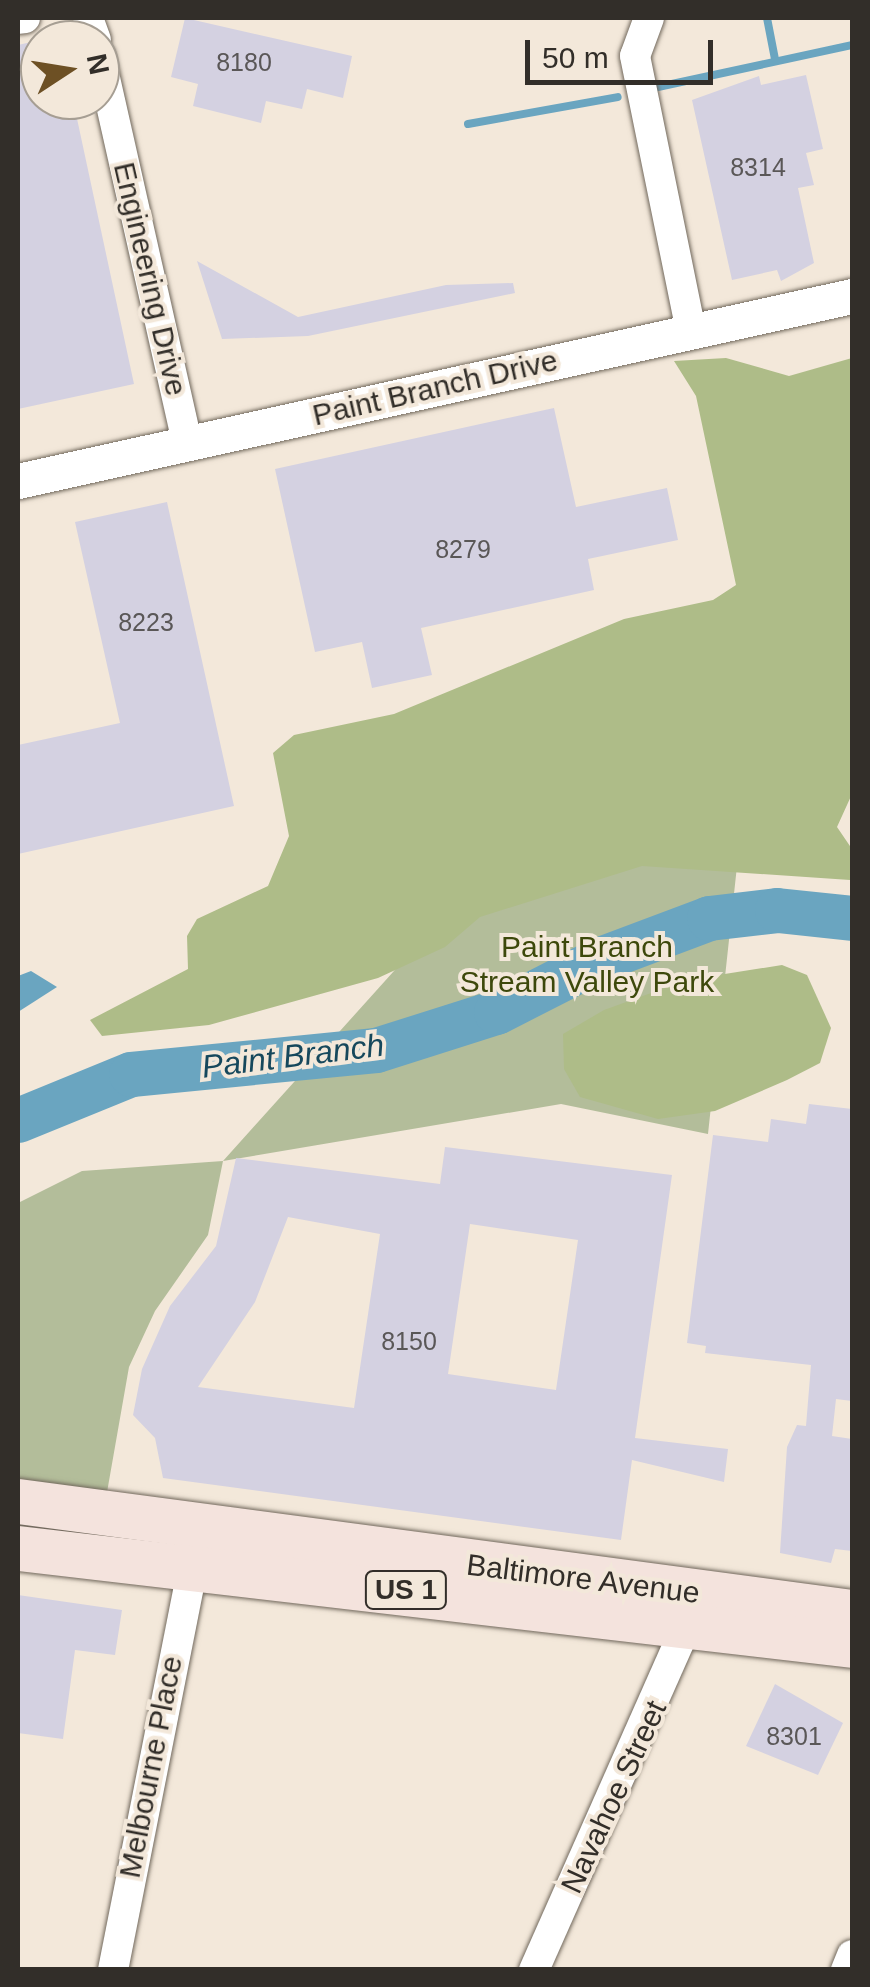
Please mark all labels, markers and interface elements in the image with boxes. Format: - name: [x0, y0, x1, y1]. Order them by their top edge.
- north arrow: [20, 20, 120, 120]
- scale bar: [530, 20, 718, 82]
- text: 50 m: [542, 41, 609, 74]
- house number: 8180: [216, 47, 272, 77]
- text: N: [81, 51, 115, 77]
- house number: 8314: [730, 152, 786, 182]
- street label: Engineering Drive: [106, 159, 194, 399]
- street label: Paint Branch Drive: [309, 342, 561, 434]
- house number: 8279: [435, 534, 491, 564]
- house number: 8223: [118, 607, 174, 637]
- park label: Paint Branch Stream Valley Park: [460, 929, 714, 1000]
- water label: Paint Branch: [200, 1026, 386, 1086]
- house number: 8150: [381, 1326, 437, 1356]
- street label: Baltimore Avenue: [464, 1547, 702, 1611]
- road number: US 1: [364, 1567, 448, 1613]
- street label: Melbourne Place: [112, 1653, 190, 1881]
- street label: Navahoe Street: [554, 1695, 674, 1899]
- house number: 8301: [766, 1721, 822, 1751]

